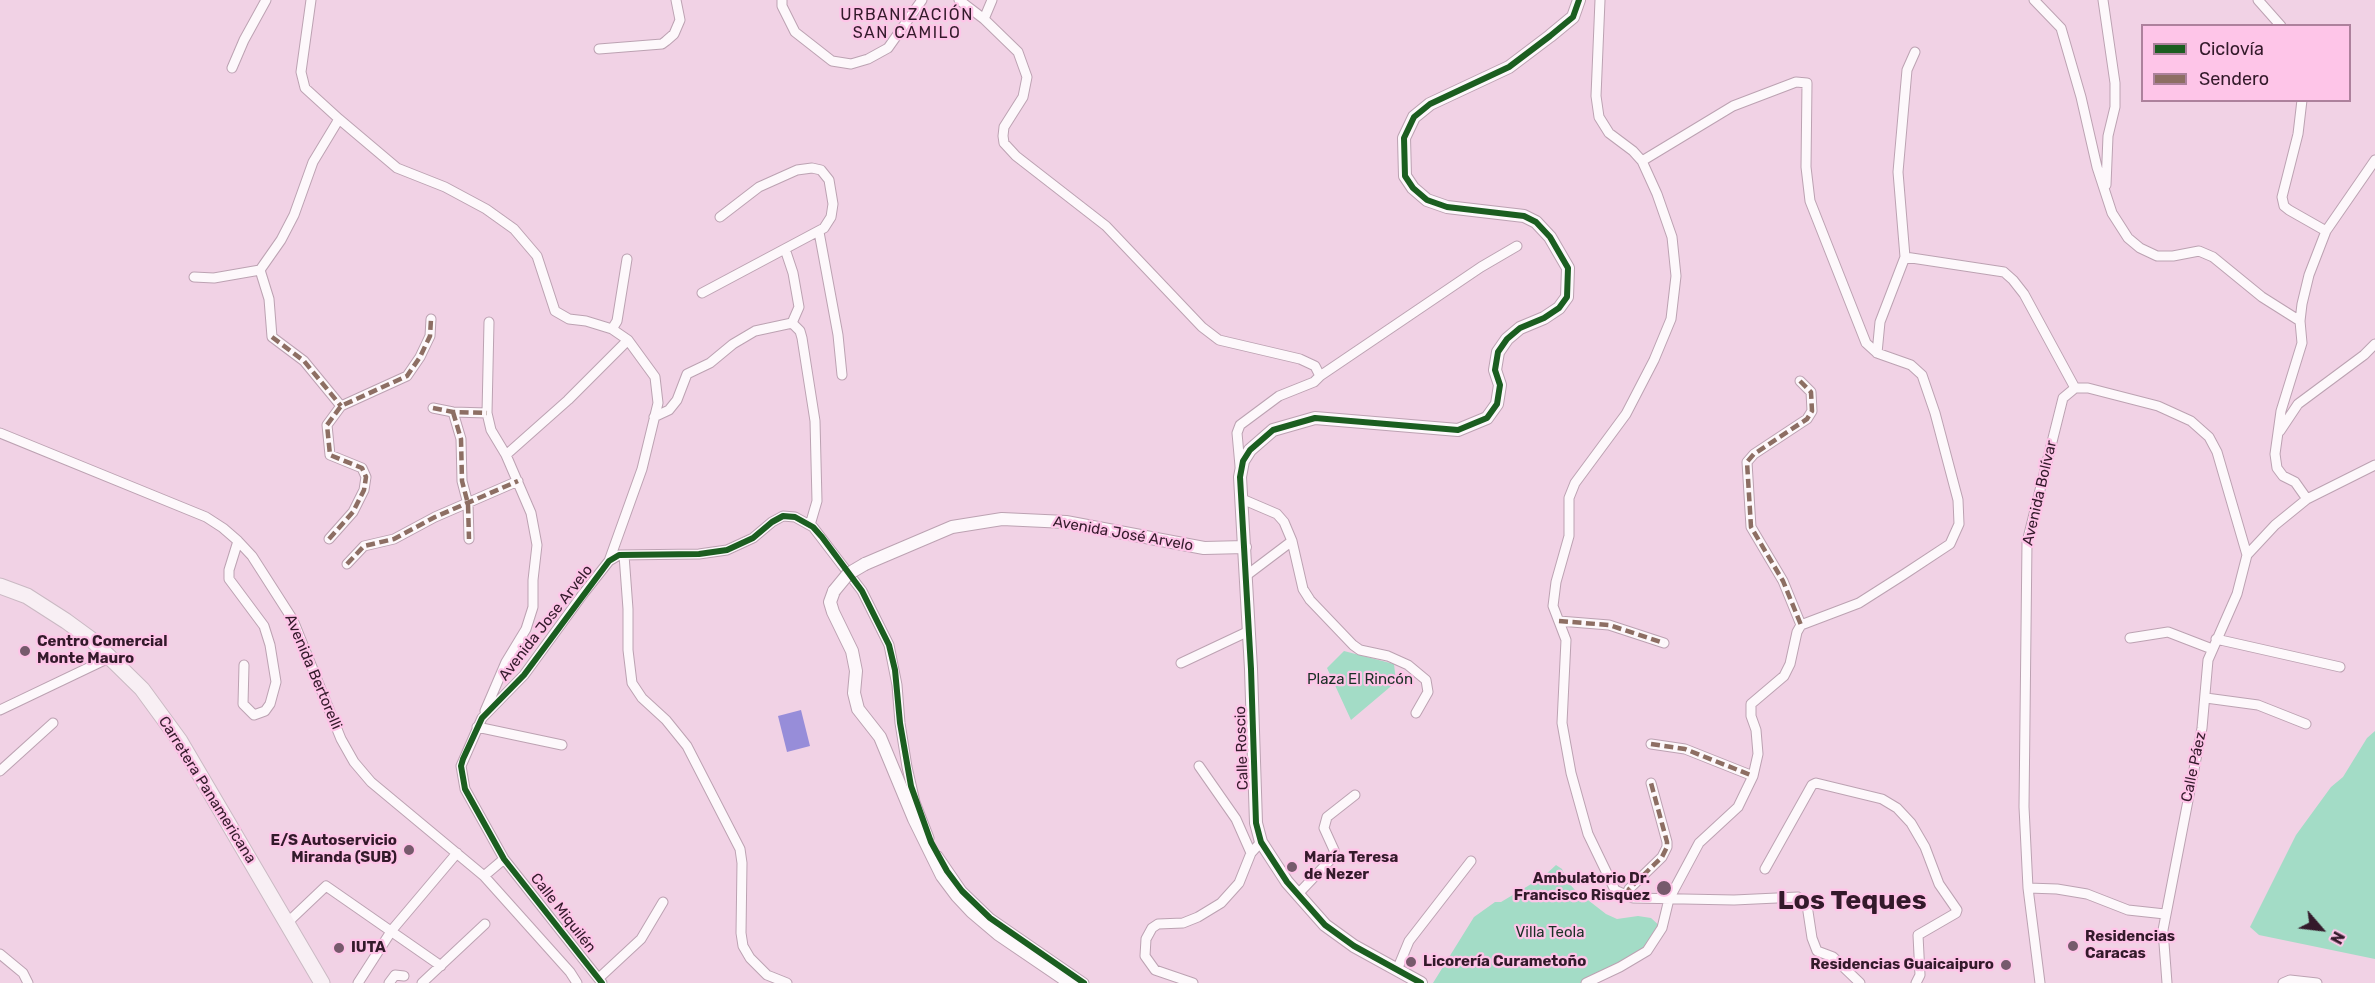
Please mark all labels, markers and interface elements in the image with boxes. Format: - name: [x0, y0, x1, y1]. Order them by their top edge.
- district label: URBANIZACIÓN SAN CAMILO: [840, 5, 974, 43]
- legend: [2141, 24, 2351, 102]
- text: Ciclovía: [2199, 38, 2264, 60]
- text: Sendero: [2199, 68, 2269, 90]
- street label: Avenida Bolívar: [2019, 439, 2061, 547]
- street label: Avenida José Arvelo: [1052, 513, 1194, 555]
- street label: Avenida Jose Arvelo: [495, 562, 597, 684]
- street label: Avenida Bertorelli: [281, 612, 345, 732]
- place label: Centro Comercial Monte Mauro: [37, 633, 167, 668]
- marker: Centro Comercial Monte Mauro: [18, 644, 32, 658]
- park label: Plaza El Rincón: [1307, 671, 1413, 689]
- street label: Calle Roscio: [1232, 706, 1252, 790]
- street label: Carretera Panamericana: [154, 713, 260, 867]
- street label: Calle Páez: [2178, 730, 2210, 804]
- place label: E/S Autoservicio Miranda (SUB): [271, 832, 397, 867]
- marker: E/S Autoservicio Miranda (SUB): [402, 843, 416, 857]
- place label: María Teresa de Nezer: [1304, 849, 1398, 884]
- marker: María Teresa de Nezer: [1285, 860, 1299, 874]
- street label: Calle Miquilén: [526, 870, 600, 956]
- place label: Ambulatorio Dr. Francisco Risquez: [1514, 870, 1650, 905]
- marker: Ambulatorio Dr. Francisco Risquez: [1655, 879, 1673, 897]
- district label: Los Teques: [1777, 885, 1927, 917]
- north arrow: [2291, 899, 2351, 959]
- park label: Villa Teola: [1516, 924, 1584, 942]
- place label: Residencias Caracas: [2085, 928, 2175, 963]
- text: N: [2326, 928, 2348, 947]
- place label: IUTA: [351, 939, 386, 957]
- marker: Residencias Caracas: [2066, 939, 2080, 953]
- marker: IUTA: [332, 941, 346, 955]
- place label: Licorería Curametoño: [1423, 953, 1586, 971]
- marker: Licorería Curametoño: [1404, 955, 1418, 969]
- place label: Residencias Guaicaipuro: [1810, 956, 1994, 974]
- marker: Residencias Guaicaipuro: [1999, 958, 2013, 972]

